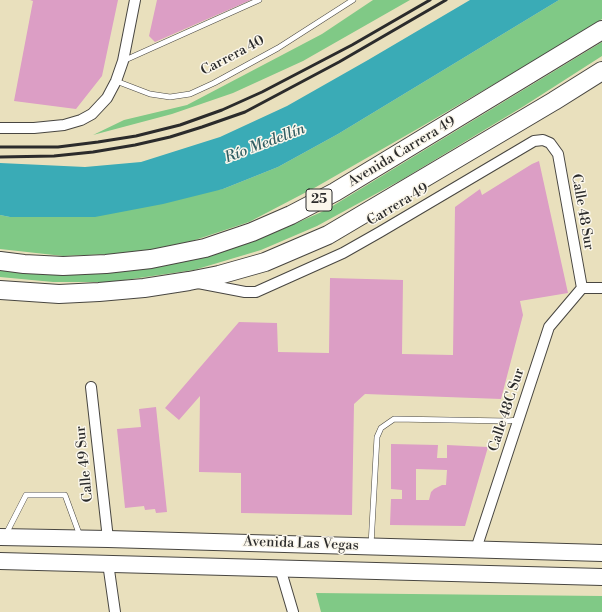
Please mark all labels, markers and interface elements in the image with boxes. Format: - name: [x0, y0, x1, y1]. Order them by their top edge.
- street label: Carrera 40: [198, 32, 268, 80]
- street label: Avenida Carrera 49: [345, 113, 459, 191]
- water label: Río Medellín: [222, 120, 308, 168]
- street label: Calle 48 Sur: [567, 173, 597, 251]
- street label: Carrera 49: [364, 180, 432, 230]
- road number: 25: [306, 189, 332, 211]
- street label: Calle 48C Sur: [486, 366, 528, 454]
- street label: Calle 49 Sur: [73, 425, 97, 503]
- street label: Avenida Las Vegas: [243, 534, 359, 554]

